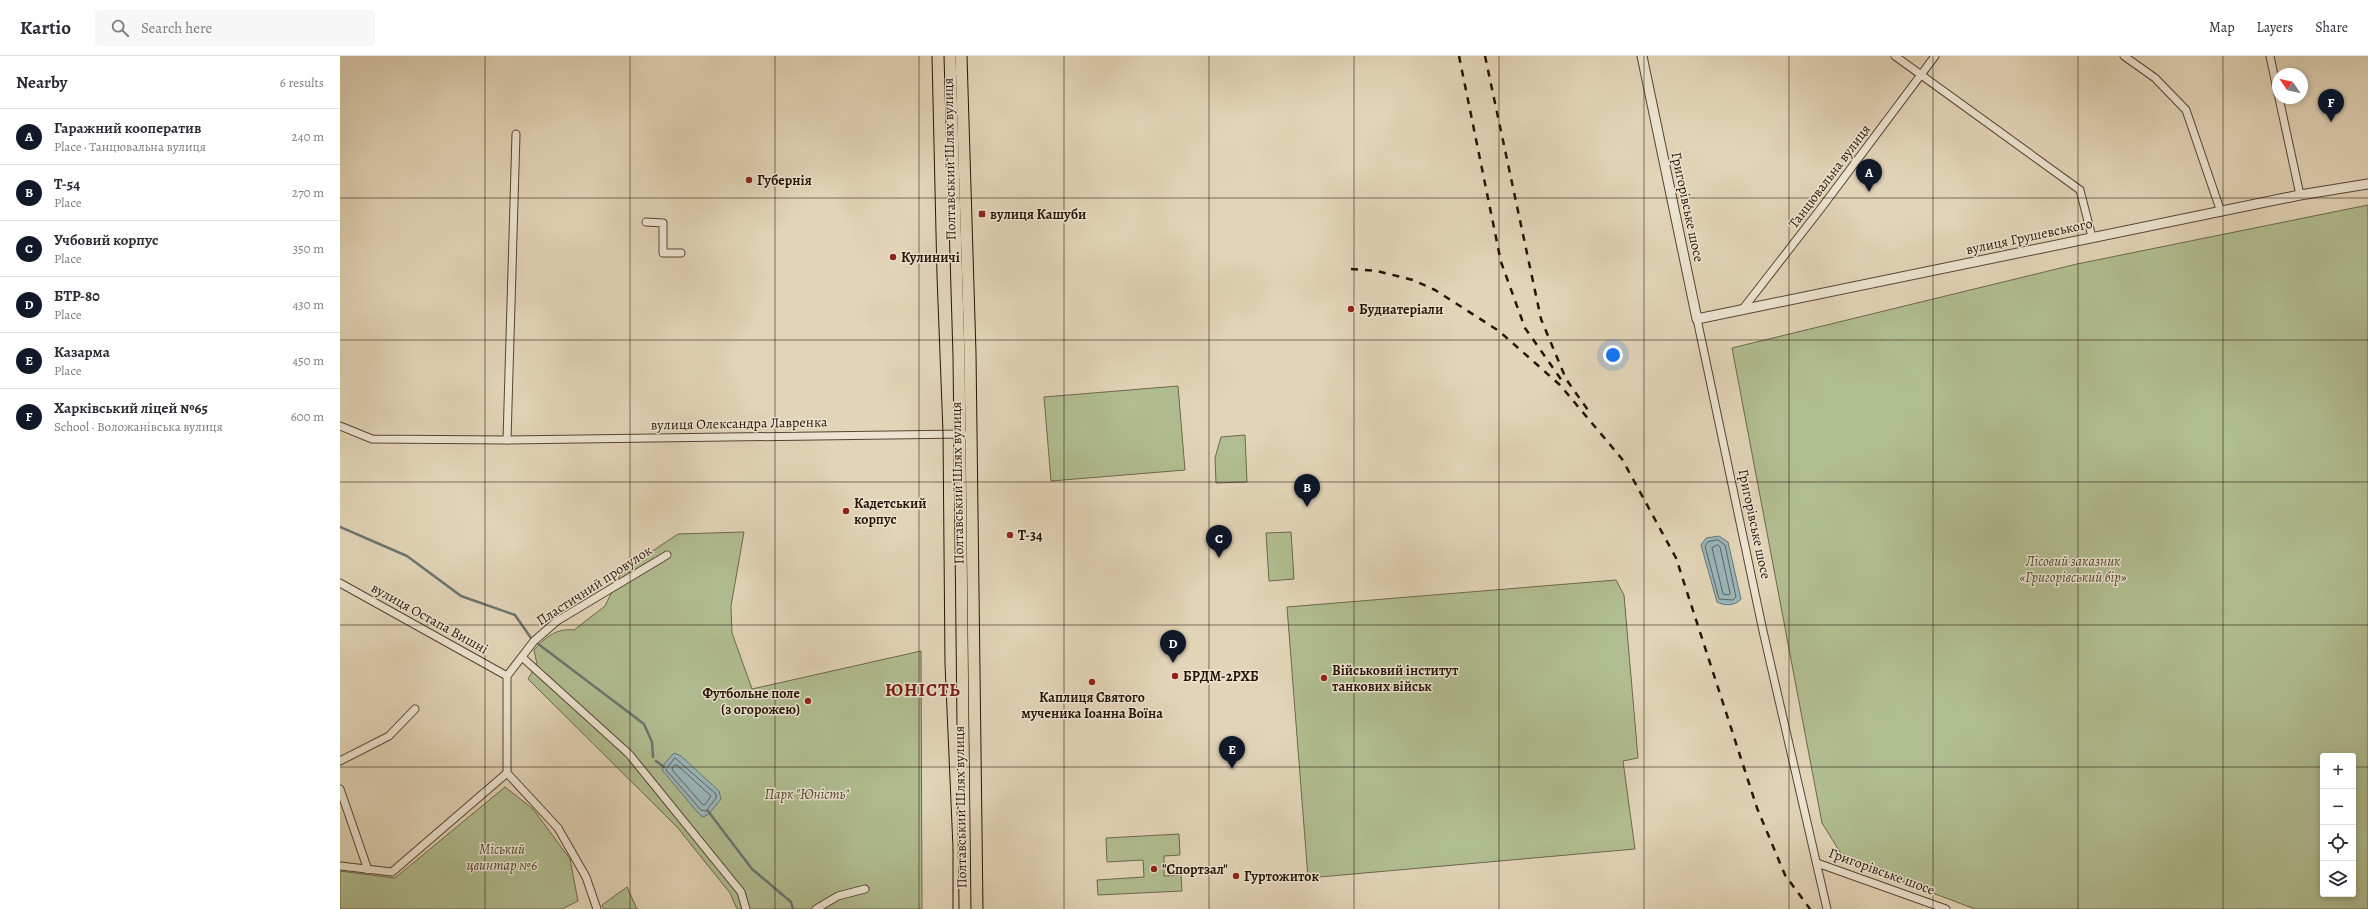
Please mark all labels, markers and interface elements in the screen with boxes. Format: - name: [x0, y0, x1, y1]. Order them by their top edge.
- search box: [95, 10, 375, 46]
- text: Kartio: [20, 15, 71, 41]
- icon: search: [109, 17, 131, 39]
- text: Search here: [141, 18, 212, 38]
- text: Map: [2209, 18, 2235, 37]
- text: Layers: [2257, 18, 2293, 37]
- text: Share: [2315, 18, 2348, 37]
- north arrow: [2272, 68, 2308, 104]
- text: Nearby: [16, 71, 67, 94]
- text: 6 results: [280, 74, 324, 91]
- street label: Полтавський Шлях вулиця: [939, 77, 960, 240]
- pin: F: [2318, 89, 2344, 122]
- text: Гаражний кооператив: [54, 118, 201, 138]
- street label: Танцювальна вулиця: [1784, 120, 1875, 232]
- text: A: [25, 128, 33, 145]
- text: 240 m: [292, 128, 324, 145]
- text: Place · Танцювальна вулиця: [54, 138, 206, 155]
- street label: Григорівське шосе: [1667, 150, 1708, 264]
- pin: A: [1856, 159, 1882, 192]
- place label: Губернія: [757, 171, 812, 190]
- text: Т-54: [54, 174, 80, 194]
- marker: Губернія: [744, 175, 754, 185]
- text: B: [25, 184, 33, 201]
- text: 270 m: [292, 184, 324, 201]
- text: Place: [54, 194, 82, 211]
- place label: вулиця Кашуби: [990, 205, 1086, 224]
- marker: вулиця Кашуби: [977, 209, 987, 219]
- street label: вулиця Грушевського: [1964, 214, 2094, 259]
- text: Учбовий корпус: [54, 230, 159, 250]
- text: C: [25, 240, 33, 257]
- text: 350 m: [293, 240, 324, 257]
- place label: Кулиничі: [901, 248, 960, 267]
- text: Place: [54, 250, 82, 267]
- marker: Кулиничі: [888, 252, 898, 262]
- text: БТР-80: [54, 286, 100, 306]
- text: D: [24, 296, 34, 313]
- text: 430 m: [292, 296, 324, 313]
- place label: Будиатеріали: [1359, 300, 1443, 319]
- marker: Будиатеріали: [1346, 304, 1356, 314]
- text: Place: [54, 306, 82, 323]
- text: Казарма: [54, 342, 110, 362]
- your location: [1603, 345, 1623, 365]
- text: E: [25, 352, 33, 369]
- text: 450 m: [292, 352, 324, 369]
- text: Place: [54, 362, 82, 379]
- text: Харківський ліцей №65: [54, 398, 208, 418]
- street label: Полтавський Шлях вулиця: [947, 401, 968, 564]
- text: F: [26, 408, 32, 425]
- text: 600 m: [291, 408, 324, 425]
- street label: вулиця Олександра Лавренка: [650, 412, 828, 435]
- text: School · Воложанівська вулиця: [54, 418, 223, 435]
- street label: Григорівське шосе: [1734, 467, 1775, 581]
- pin: B: [1294, 474, 1320, 507]
- place label: Кадетський корпус: [854, 494, 927, 529]
- marker: Кадетський корпус: [841, 506, 851, 516]
- pin: C: [1206, 525, 1232, 558]
- place label: T-34: [1018, 526, 1043, 545]
- marker: T-34: [1005, 530, 1015, 540]
- street label: Пластичний провулок: [533, 541, 656, 630]
- park label: Лісовий заказник «Григорівський бір»: [2020, 552, 2127, 587]
- street label: вулиця Остапа Вишні: [368, 578, 492, 659]
- pin: D: [1160, 630, 1186, 663]
- place label: Військовий інститут танкових військ: [1332, 661, 1459, 696]
- place label: БРДМ-2РХБ: [1183, 667, 1259, 686]
- marker: БРДМ-2РХБ: [1170, 671, 1180, 681]
- marker: Військовий інститут танкових військ: [1319, 673, 1329, 683]
- marker: Каплиця Святого мученика Іоанна Воїна: [1087, 677, 1097, 687]
- district label: ЮНІСТЬ: [885, 678, 961, 702]
- place label: Футбольне поле (з огорожею): [702, 684, 801, 719]
- place label: Каплиця Святого мученика Іоанна Воїна: [1021, 688, 1163, 723]
- marker: Футбольне поле (з огорожею): [803, 696, 813, 706]
- street label: Полтавський Шлях вулиця: [950, 725, 971, 888]
- pin: E: [1219, 736, 1245, 769]
- map controls: [2320, 753, 2356, 897]
- button: +: [2320, 753, 2356, 789]
- park label: Парк "Юність": [765, 785, 850, 804]
- button: −: [2320, 789, 2356, 825]
- button: locate: [2320, 825, 2356, 861]
- park label: Міський цвинтар №6: [467, 840, 537, 875]
- street label: Григорівське шосе: [1826, 843, 1938, 900]
- place label: "Спортзал": [1162, 860, 1228, 879]
- button: layers: [2320, 861, 2356, 897]
- marker: "Спортзал": [1149, 864, 1159, 874]
- place label: Гуртожиток: [1244, 867, 1319, 886]
- marker: Гуртожиток: [1231, 871, 1241, 881]

